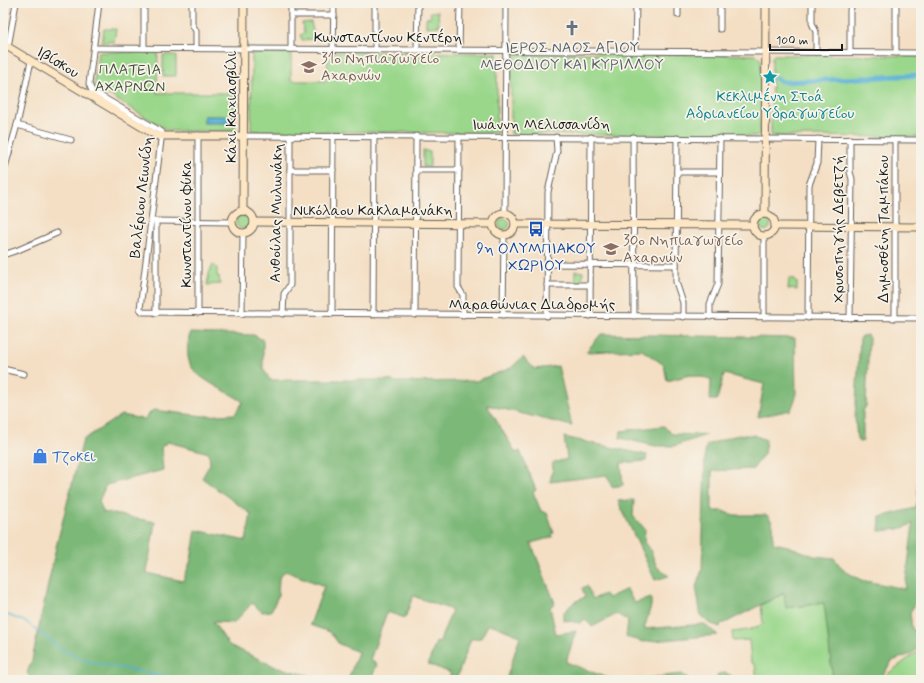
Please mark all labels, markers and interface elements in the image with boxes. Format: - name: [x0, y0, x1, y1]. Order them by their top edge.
- church icon: ΙΕΡΟΣ ΝΑΟΣ ΑΓΙΟΥ ΜΕΘΟΔΙΟΥ ΚΑΙ ΚΥΡΙΛΛΟΥ: [563, 19, 581, 37]
- scale bar: [770, 26, 842, 52]
- street label: Κωνσταντίνου Κεντέρη: [314, 28, 463, 48]
- text: 100 m: [776, 33, 808, 49]
- place label: ΙΕΡΟΣ ΝΑΟΣ ΑΓΙΟΥ ΜΕΘΟΔΙΟΥ ΚΑΙ ΚΥΡΙΛΛΟΥ: [480, 38, 664, 75]
- street label: Ιβίσκου: [33, 42, 83, 83]
- place label: 31ο Νηπιαγωγείο Αχαρνών: [321, 49, 439, 86]
- street label: Κάχι Καχιασβίλι: [222, 51, 242, 163]
- school or university icon: 31ο Νηπιαγωγείο Αχαρνών: [300, 58, 318, 76]
- park label: ΠΛΑΤΕΙΑ ΑΧΑΡΝΩΝ: [95, 60, 165, 97]
- place icon: Κεκλιμένη Στοά Αδριανείου Υδραγωγείου: [761, 68, 779, 86]
- place label: Κεκλιμένη Στοά Αδριανείου Υδραγωγείου: [686, 87, 854, 124]
- street label: Ιωάννη Μελισσανίδη: [472, 115, 610, 135]
- street label: Βαλέριου Λεωνίδη: [126, 135, 158, 259]
- street label: Ανθούλας Μυλωνάκη: [266, 143, 288, 283]
- street label: Χρυσοπηγής Δεβετζή: [829, 155, 849, 303]
- street label: Δημοσθένη Ταμπάκου: [874, 155, 894, 303]
- street label: Κωνσταντίνου Φύκα: [177, 160, 197, 288]
- street label: Νικόλαου Κακλαμανάκη: [293, 201, 453, 221]
- bus stop icon: 9η ΟΛΥΜΠΙΑΚΟΥ ΧΩΡΙΟΥ: [527, 220, 545, 238]
- place label: 30ο Νηπιαγωγείο Αχαρνών: [623, 231, 744, 268]
- place label: 9η ΟΛΥΜΠΙΑΚΟΥ ΧΩΡΙΟΥ: [477, 239, 595, 276]
- school or university icon: 30ο Νηπιαγωγείο Αχαρνών: [602, 240, 620, 258]
- street label: Μαραθώνιας Διαδρομής: [449, 295, 616, 315]
- shop icon: Τζοκει: [31, 447, 49, 465]
- place label: Τζοκει: [52, 447, 96, 467]

